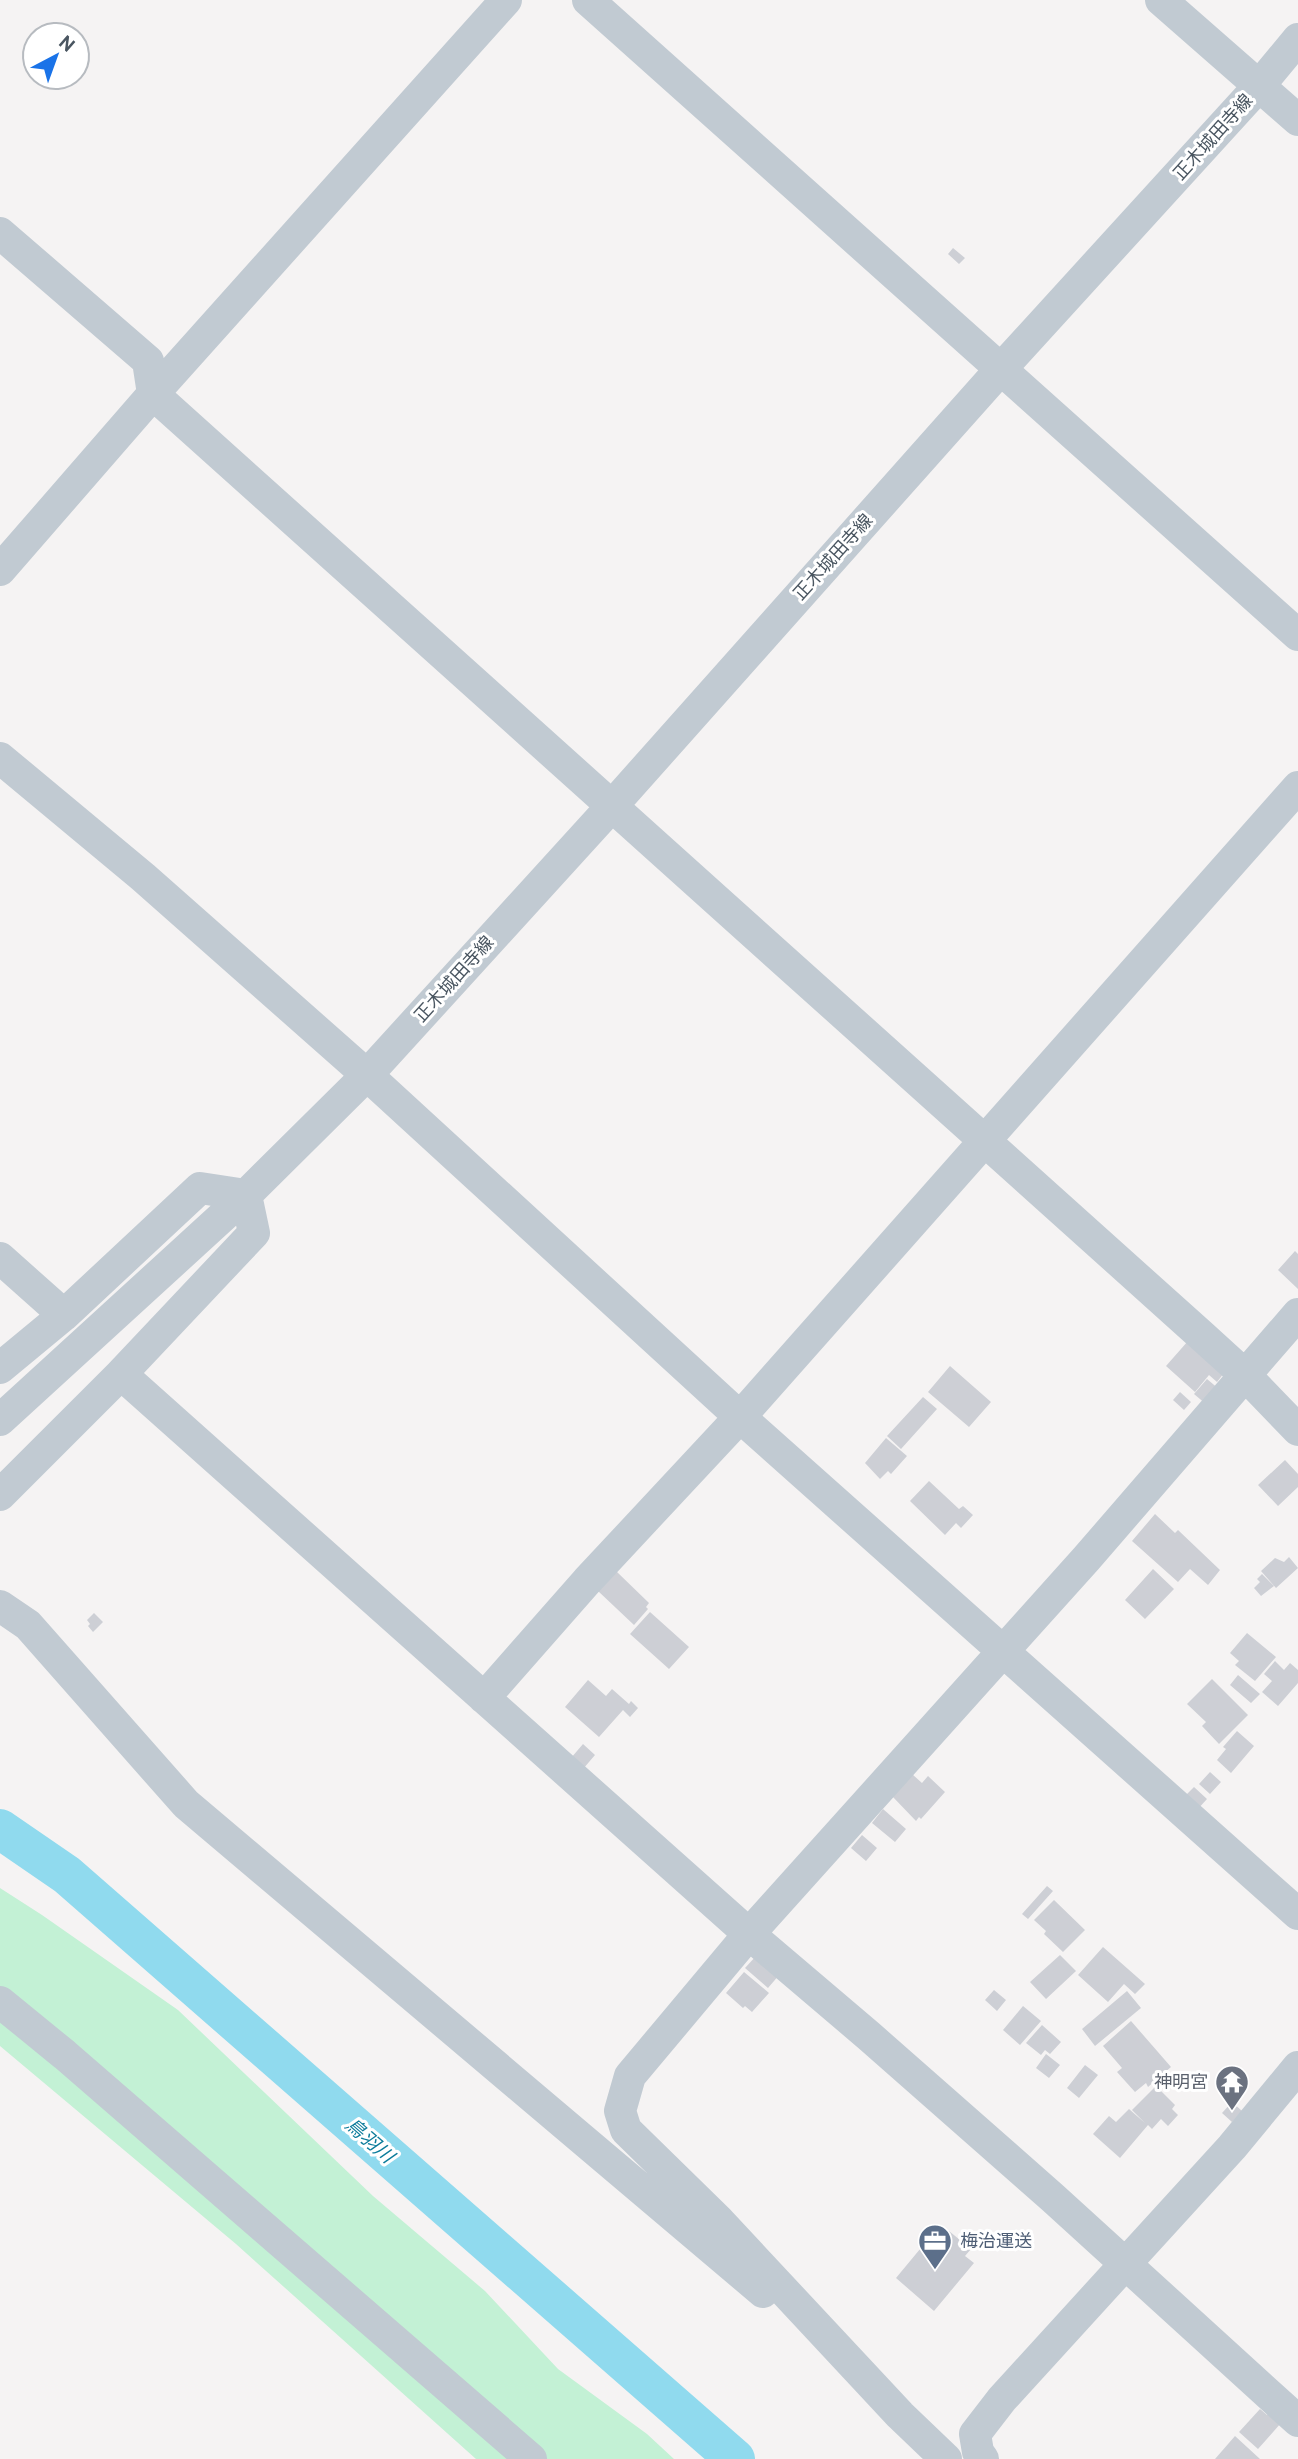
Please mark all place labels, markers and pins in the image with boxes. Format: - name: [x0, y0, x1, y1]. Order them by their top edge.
- temple icon: 神明宮: [1213, 2063, 1251, 2112]
- place label: 神明宮: [1154, 2072, 1208, 2095]
- office icon: 梅治運送: [916, 2222, 954, 2271]
- place label: 梅治運送: [960, 2231, 1032, 2254]

